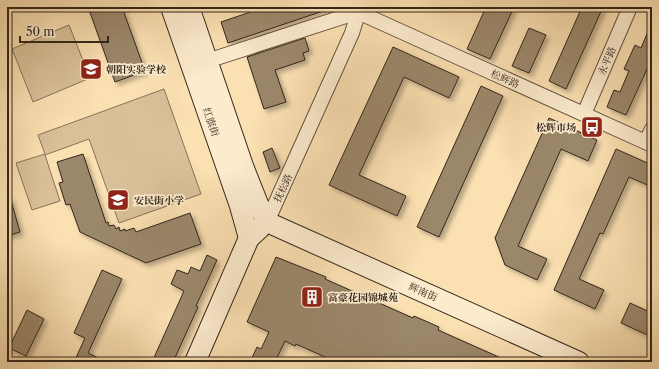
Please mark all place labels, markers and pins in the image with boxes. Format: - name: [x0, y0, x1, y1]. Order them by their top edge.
- school or university icon: 朝阳实验学校: [78, 56, 104, 82]
- place label: 朝阳实验学校: [106, 63, 166, 76]
- bus stop icon: 松辉市场: [579, 114, 605, 140]
- place label: 松辉市场: [536, 121, 576, 134]
- school or university icon: 安民街小学: [105, 187, 131, 213]
- place label: 安民街小学: [134, 194, 184, 207]
- building icon: 富豪花园锦城苑: [299, 284, 325, 310]
- place label: 富豪花园锦城苑: [328, 291, 398, 304]

